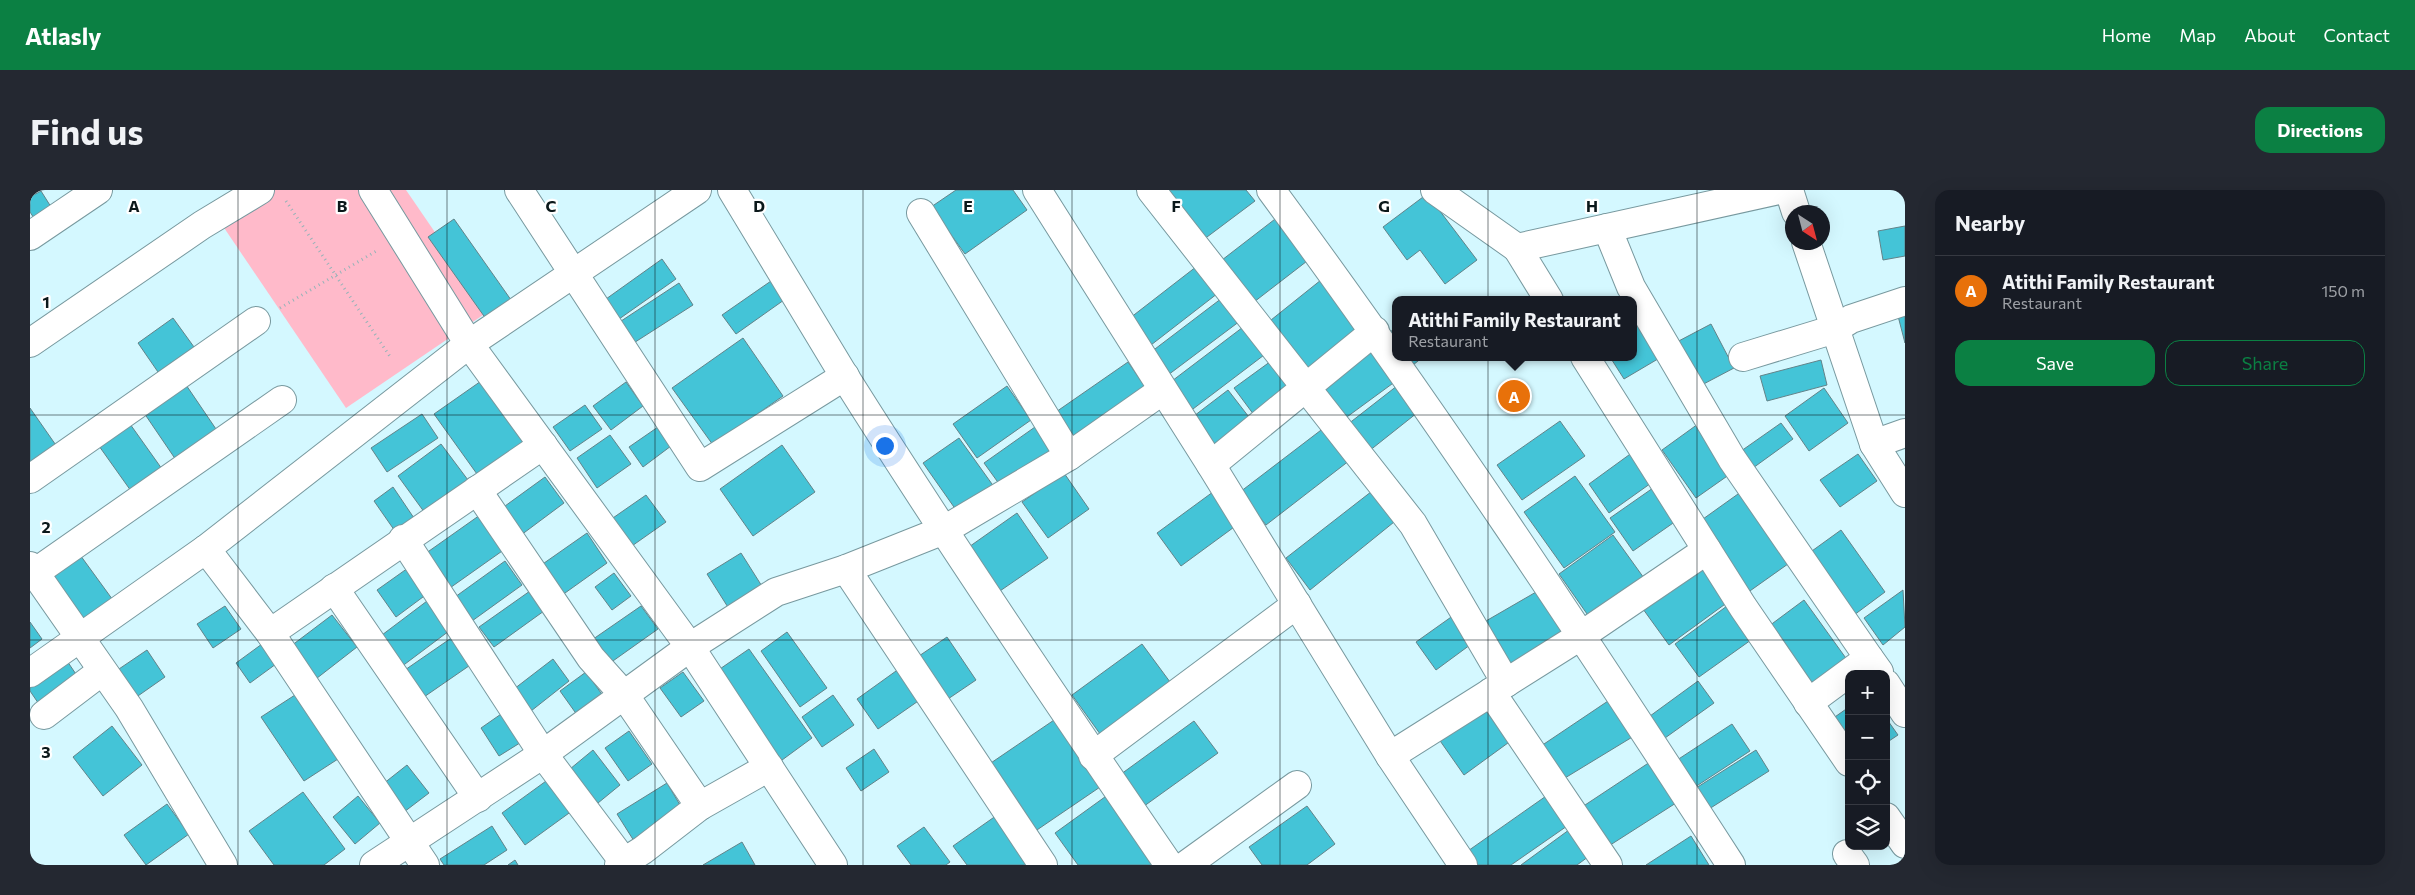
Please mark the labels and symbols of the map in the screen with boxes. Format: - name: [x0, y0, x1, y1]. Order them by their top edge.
- text: A: [128, 196, 140, 215]
- text: B: [337, 196, 348, 215]
- text: C: [546, 196, 557, 215]
- text: D: [753, 196, 765, 215]
- text: E: [963, 196, 973, 215]
- text: F: [1171, 196, 1181, 215]
- text: G: [1378, 196, 1390, 215]
- text: H: [1586, 196, 1598, 215]
- north arrow: [1785, 205, 1830, 250]
- text: 1: [42, 292, 50, 311]
- pin: A: [1498, 377, 1530, 415]
- your location: [872, 433, 898, 459]
- text: 2: [41, 517, 51, 536]
- text: 3: [41, 742, 51, 761]

